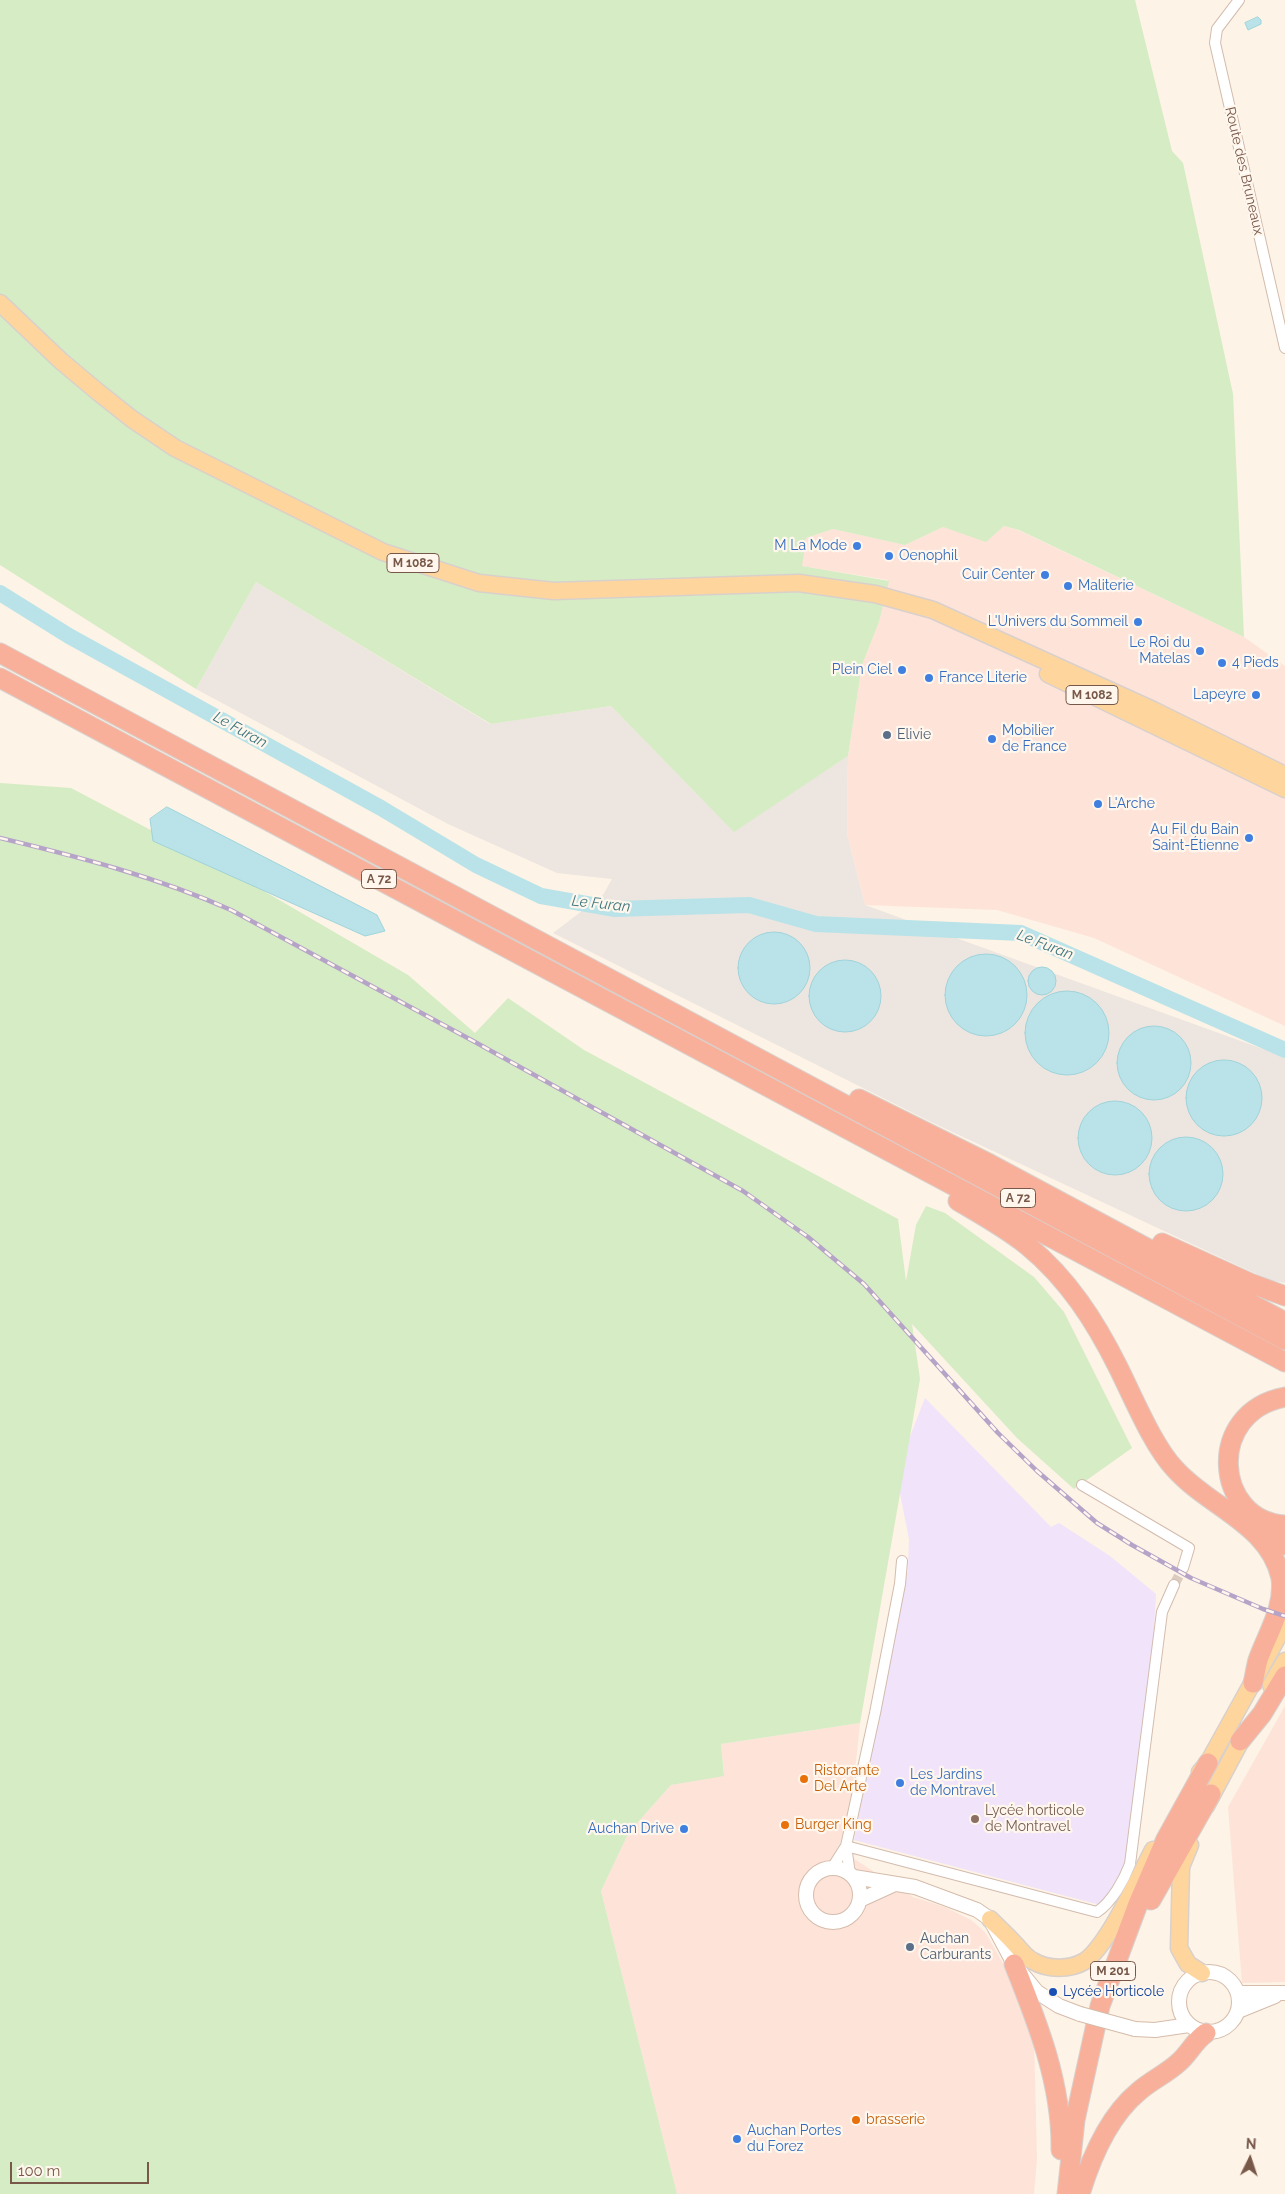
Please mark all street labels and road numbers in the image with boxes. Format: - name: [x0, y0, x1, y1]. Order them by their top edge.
- street label: Route des Bruneaux: [1221, 105, 1267, 237]
- road number: M 1082: [387, 554, 439, 572]
- road number: M 1082: [1066, 686, 1118, 704]
- road number: A 72: [362, 870, 396, 889]
- road number: A 72: [1000, 1188, 1036, 1208]
- road number: M 201: [1090, 1962, 1136, 1980]

